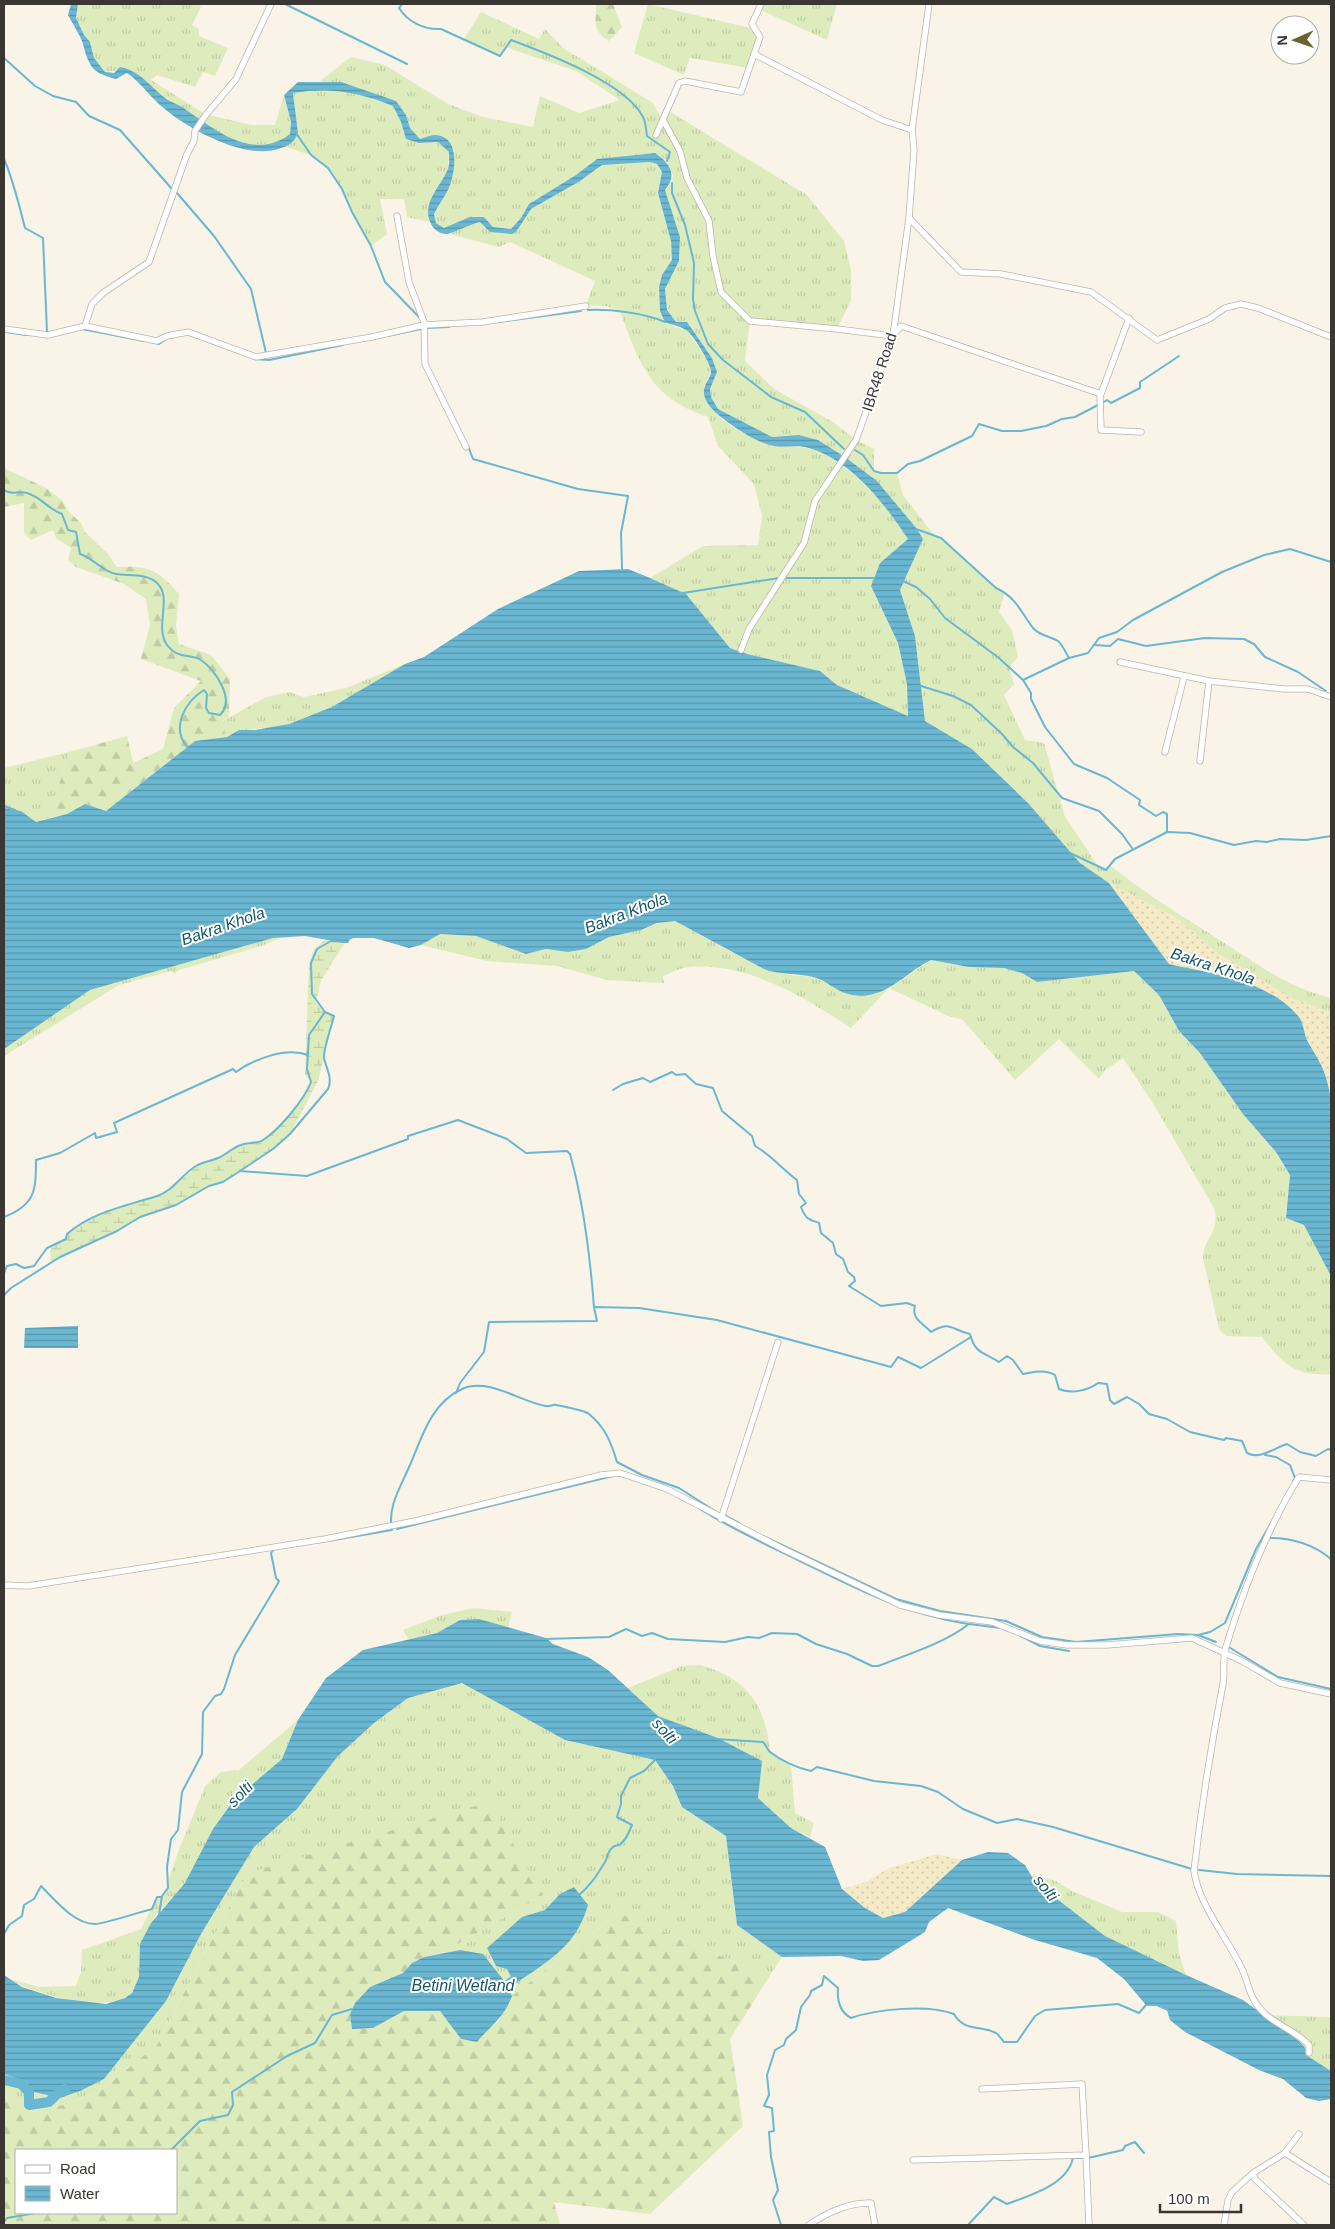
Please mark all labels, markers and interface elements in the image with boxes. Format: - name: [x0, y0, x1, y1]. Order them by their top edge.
- north arrow: [1270, 15, 1320, 65]
- text: N: [1274, 35, 1290, 46]
- street label: IBR48 Road: [858, 331, 900, 413]
- water label: Bakra Khola: [582, 889, 670, 937]
- water label: Bakra Khola: [179, 904, 267, 948]
- water label: Bakra Khola: [1169, 944, 1257, 988]
- water label: solti: [649, 1715, 681, 1748]
- water label: solti: [224, 1778, 256, 1810]
- water label: solti: [1030, 1872, 1062, 1905]
- water label: Betini Wetland: [412, 1977, 516, 1994]
- legend: [15, 2149, 178, 2214]
- text: Road: [60, 2160, 96, 2177]
- scale bar: [1160, 2182, 1241, 2214]
- text: Water: [60, 2185, 99, 2202]
- text: 100 m: [1168, 2190, 1210, 2207]

